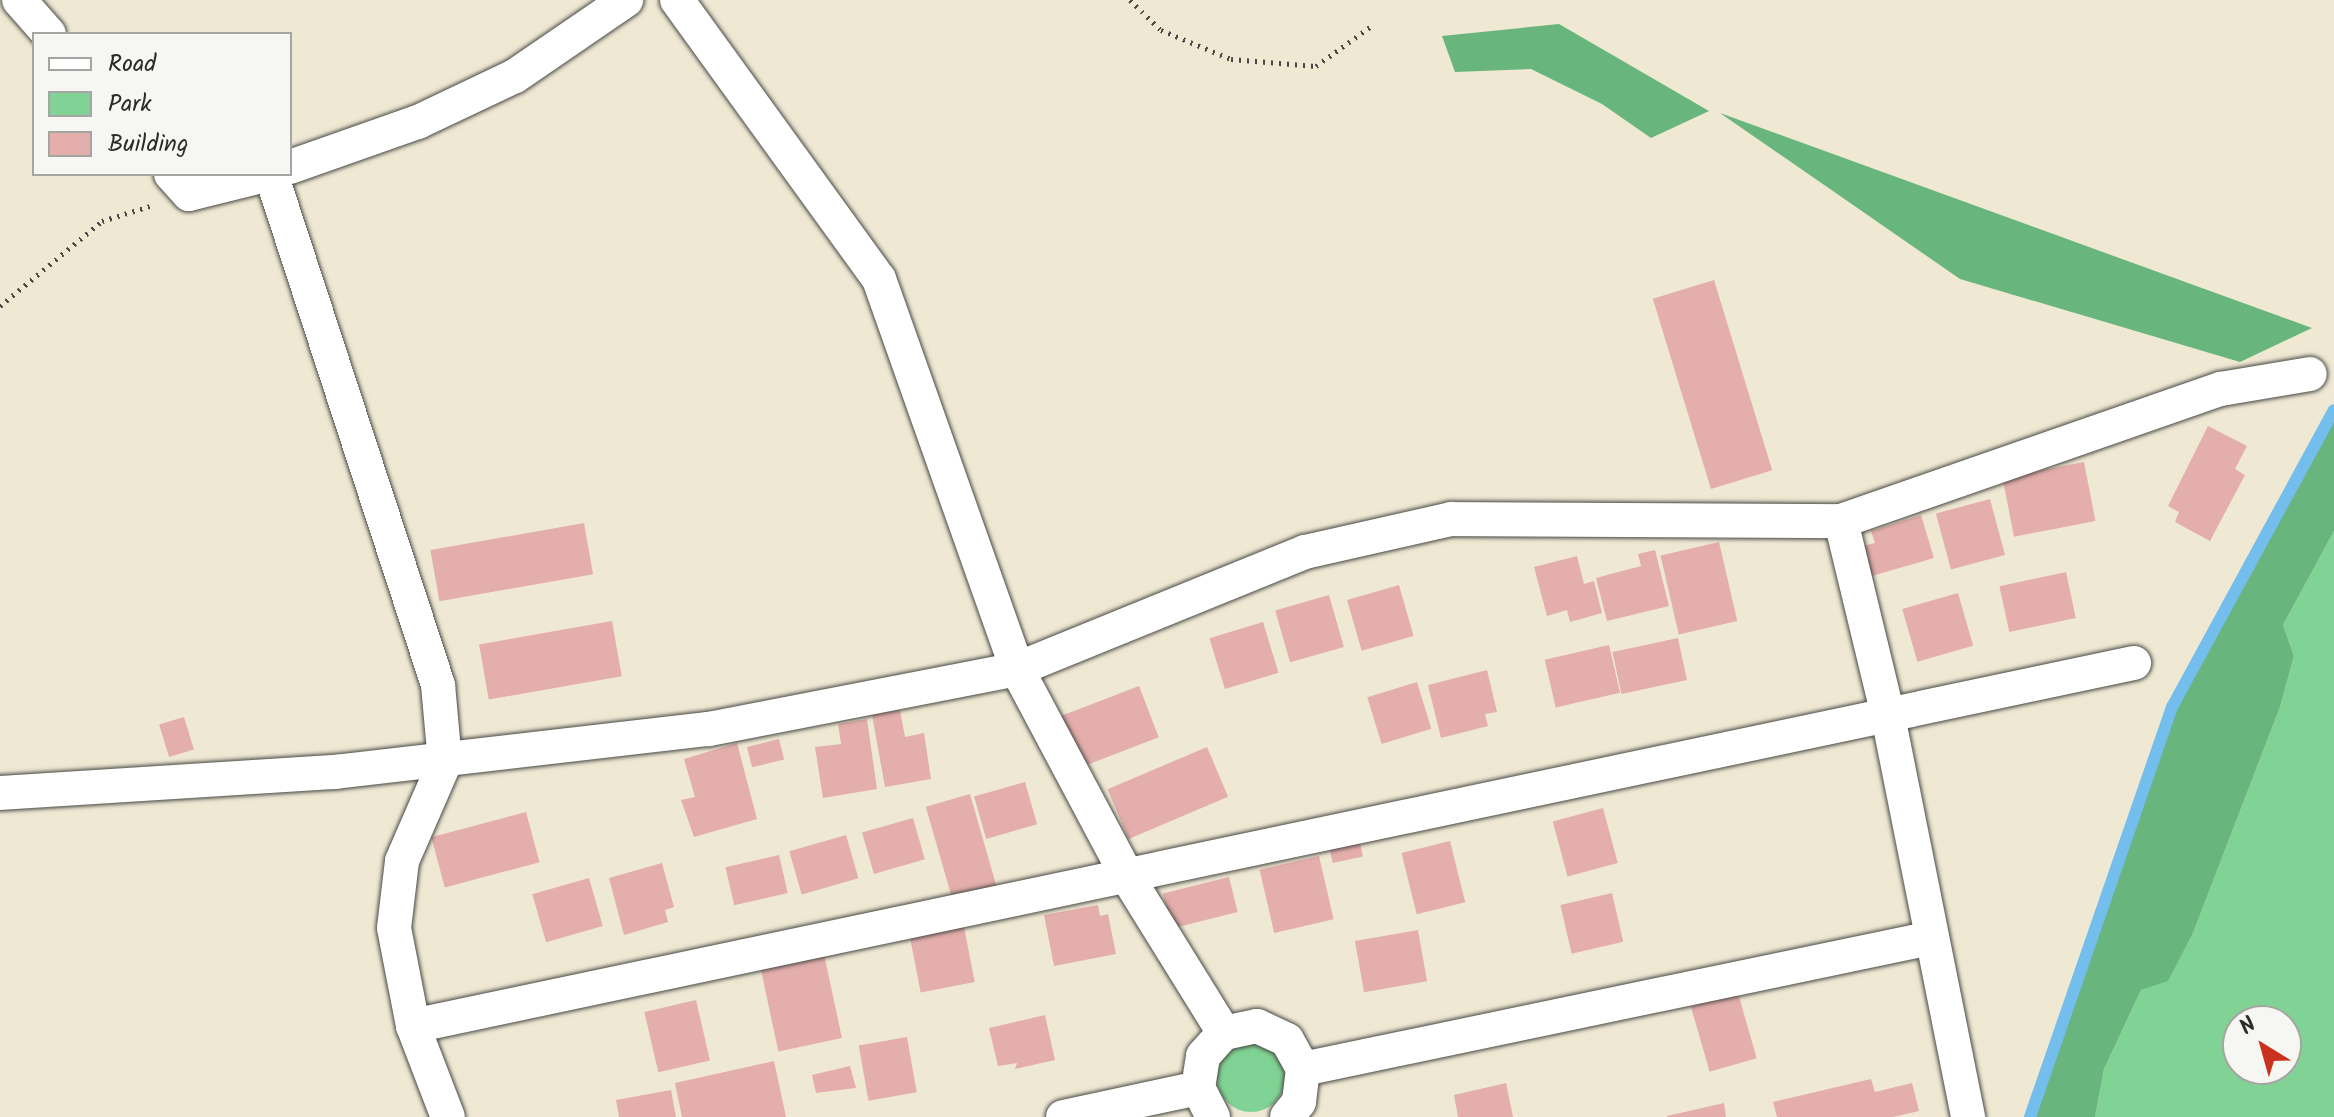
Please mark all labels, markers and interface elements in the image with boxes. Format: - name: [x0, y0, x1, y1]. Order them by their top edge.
- legend: [32, 32, 292, 176]
- text: Road: [108, 45, 156, 84]
- text: Park: [108, 85, 152, 124]
- text: Building: [108, 125, 188, 164]
- north arrow: [2222, 1005, 2302, 1085]
- text: N: [2232, 1009, 2265, 1045]

